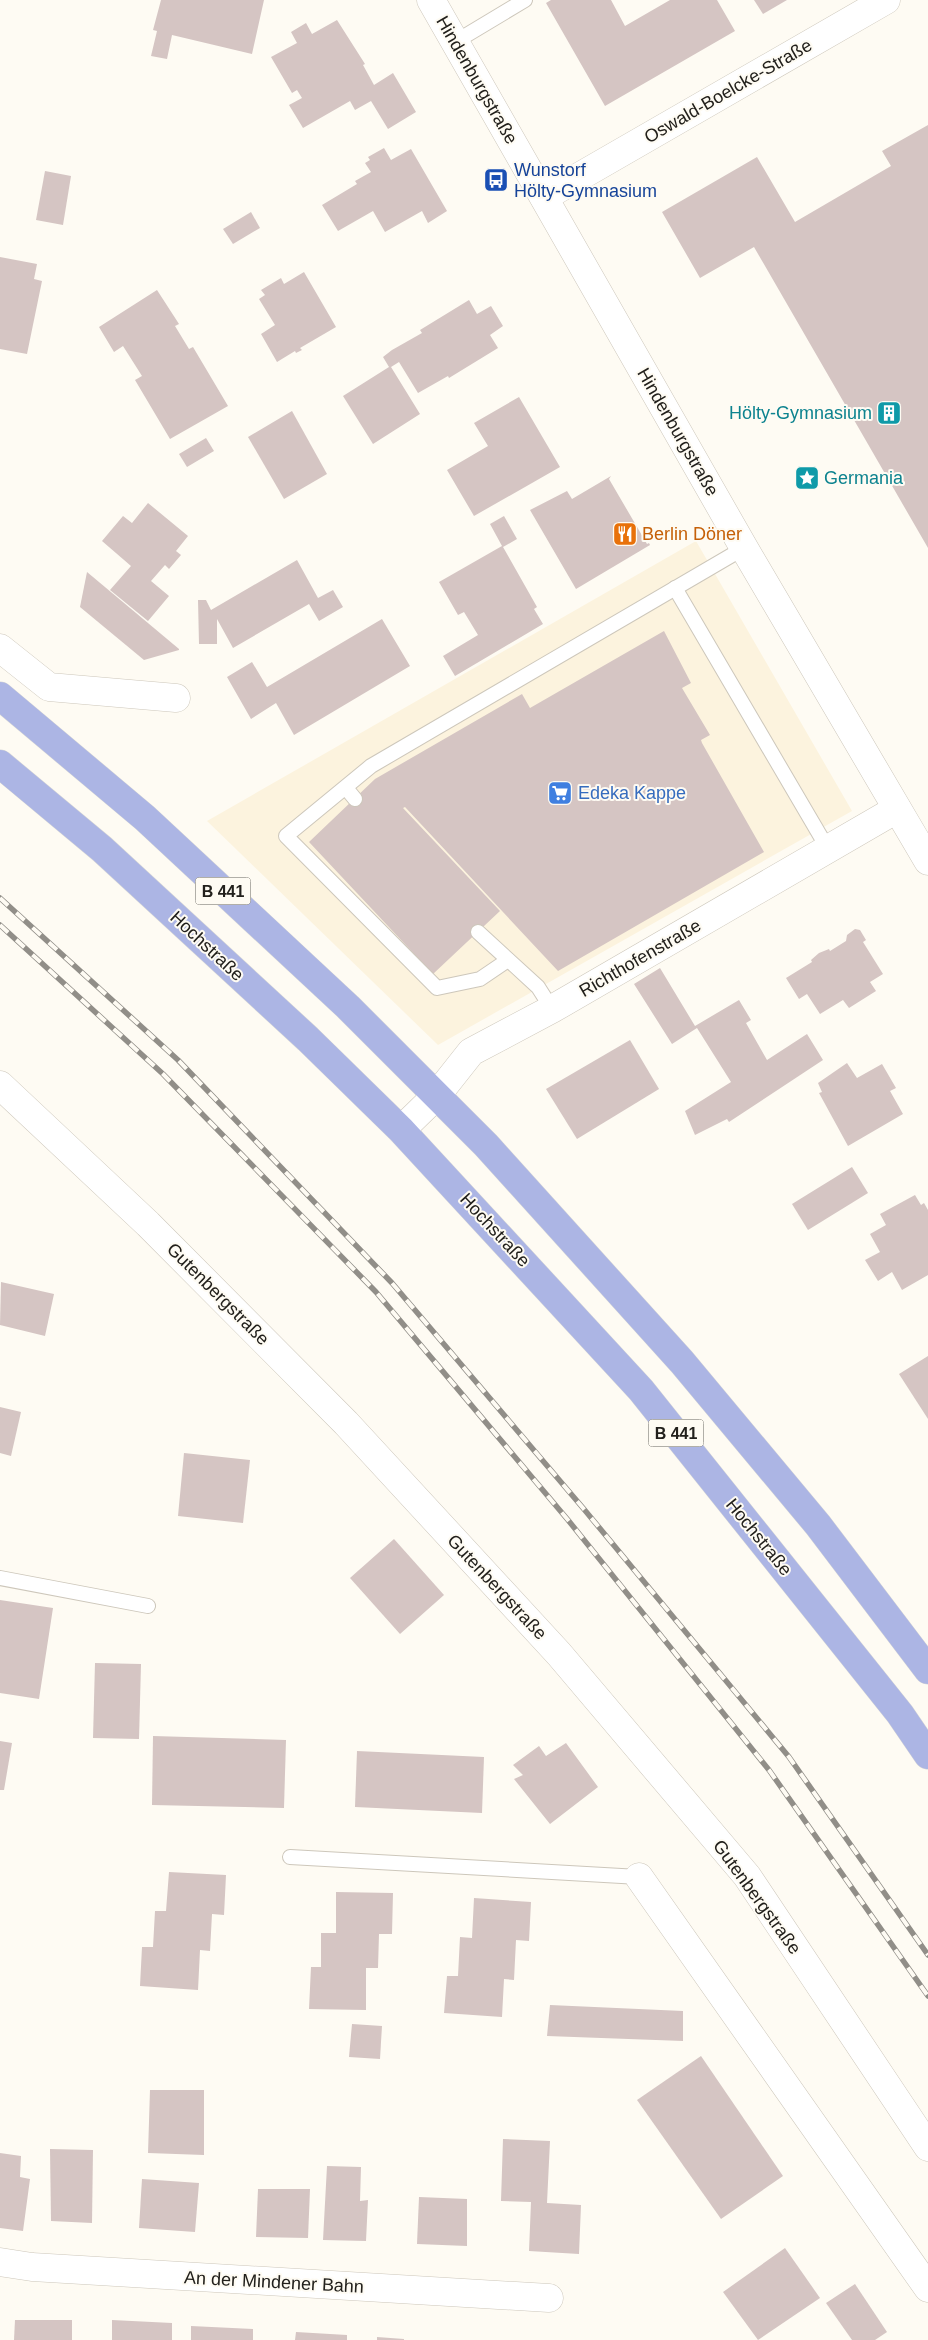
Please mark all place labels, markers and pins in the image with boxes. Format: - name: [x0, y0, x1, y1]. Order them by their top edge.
- place label: Wunstorf Hölty-Gymnasium: [514, 160, 657, 201]
- bus stop icon: Wunstorf Hölty-Gymnasium: [483, 167, 509, 193]
- building icon: Hölty-Gymnasium: [876, 400, 902, 426]
- place label: Hölty-Gymnasium: [729, 403, 872, 423]
- place icon: Germania: [794, 465, 820, 491]
- place label: Germania: [824, 468, 904, 488]
- restaurant icon: Berlin Döner: [612, 521, 638, 547]
- place label: Berlin Döner: [642, 524, 742, 544]
- supermarket icon: Edeka Kappe: [547, 780, 573, 806]
- place label: Edeka Kappe: [578, 783, 686, 803]

